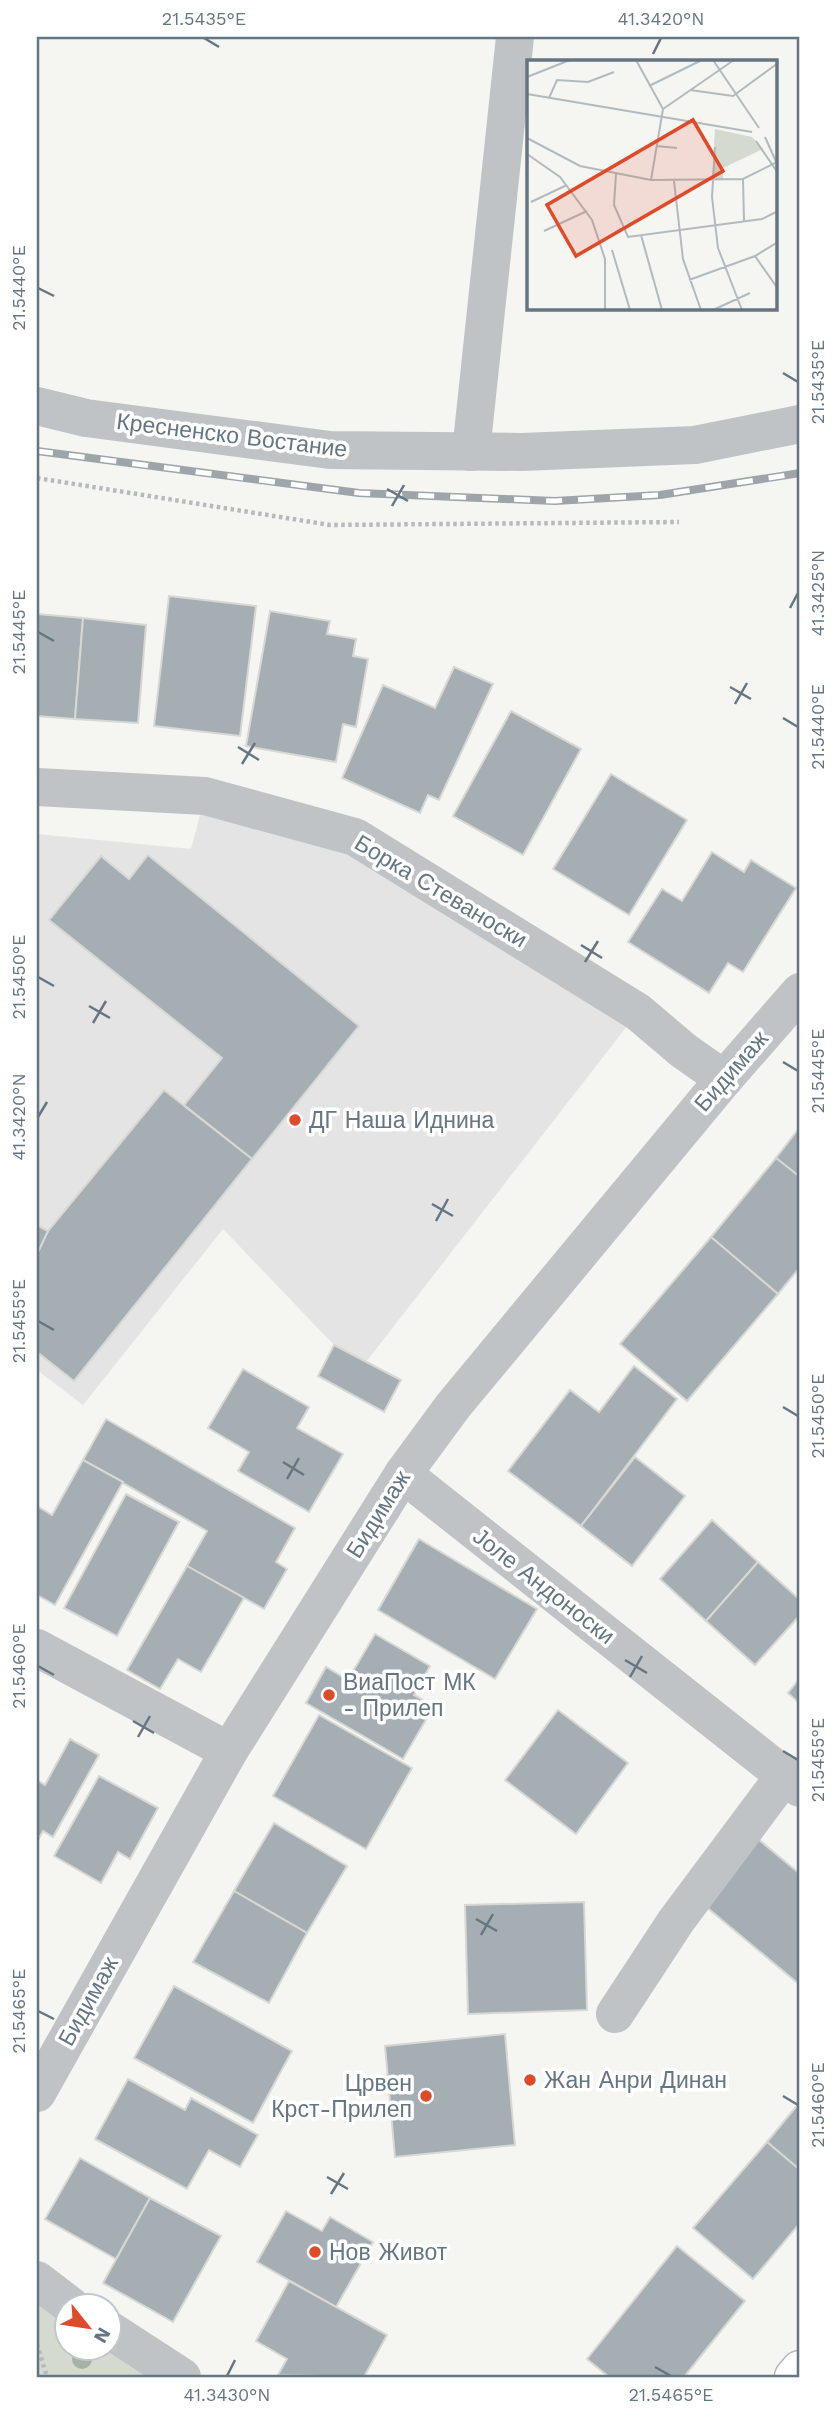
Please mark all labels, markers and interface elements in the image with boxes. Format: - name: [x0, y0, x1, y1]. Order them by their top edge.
- text: 21.5435°E: [162, 8, 246, 29]
- text: 41.3420°N: [617, 8, 705, 29]
- inset map: [527, 60, 778, 310]
- text: 21.5440°E: [8, 245, 29, 331]
- text: 21.5435°E: [807, 340, 828, 424]
- street label: Кресненско Востание: [115, 408, 349, 463]
- text: 41.3425°N: [807, 550, 828, 636]
- text: 21.5445°E: [8, 589, 29, 675]
- text: 21.5440°E: [807, 684, 828, 770]
- street label: Борка Стеваноски: [350, 829, 532, 954]
- text: 21.5450°E: [8, 934, 29, 1020]
- street label: Бидимаж: [689, 1025, 774, 1117]
- text: 21.5445°E: [807, 1028, 828, 1114]
- text: 41.3420°N: [8, 1073, 29, 1161]
- place label: ДГ Наша Иднина: [309, 1107, 495, 1134]
- marker: ДГ Наша Иднина: [287, 1112, 303, 1128]
- text: 21.5455°E: [8, 1279, 29, 1363]
- text: 21.5450°E: [807, 1373, 828, 1459]
- street label: Бидимаж: [341, 1465, 416, 1563]
- street label: Јоле Андоноски: [468, 1523, 620, 1650]
- text: 21.5460°E: [8, 1623, 29, 1709]
- place label: ВиаПост МК - Прилеп: [343, 1669, 476, 1722]
- marker: ВиаПост МК - Прилеп: [321, 1687, 337, 1703]
- text: 21.5455°E: [807, 1718, 828, 1802]
- street label: Бидимаж: [53, 1951, 124, 2051]
- text: 21.5465°E: [8, 1969, 29, 2053]
- text: 21.5460°E: [807, 2062, 828, 2148]
- place label: Жан Анри Динан: [544, 2067, 727, 2094]
- place label: Црвен Крст-Прилеп: [271, 2070, 412, 2123]
- marker: Жан Анри Динан: [522, 2072, 538, 2088]
- marker: Црвен Крст-Прилеп: [418, 2088, 434, 2104]
- place label: Нов Живот: [329, 2239, 448, 2266]
- marker: Нов Живот: [307, 2244, 323, 2260]
- north arrow: [52, 2292, 122, 2362]
- text: N: [89, 2323, 116, 2347]
- text: 41.3430°N: [183, 2384, 271, 2405]
- text: 21.5465°E: [629, 2384, 713, 2405]

